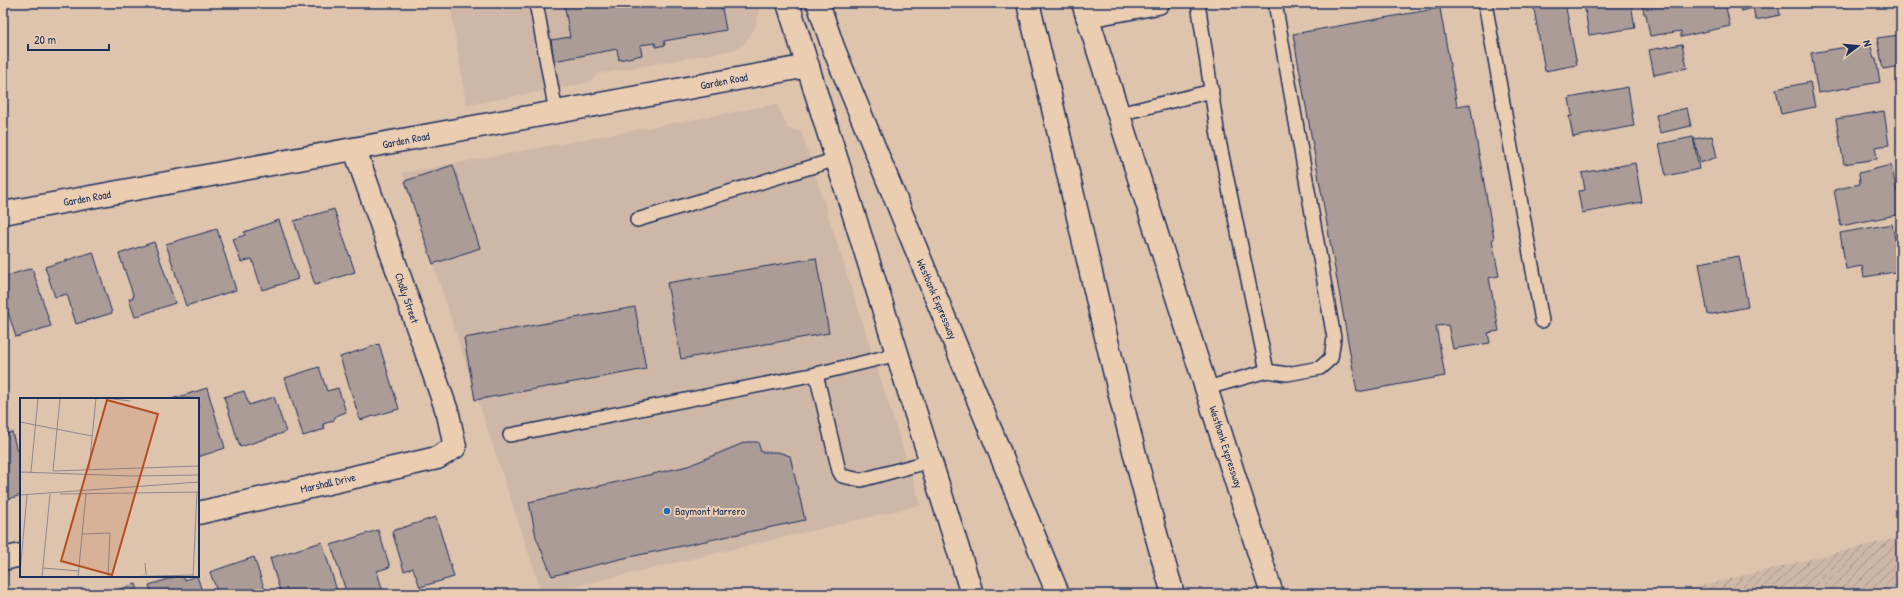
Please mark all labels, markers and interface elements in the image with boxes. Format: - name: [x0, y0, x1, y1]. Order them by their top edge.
- scale bar: [28, 26, 109, 52]
- north arrow: [1838, 26, 1878, 66]
- text: 20 m: [34, 31, 56, 48]
- text: N: [1860, 38, 1875, 48]
- street label: Garden Road: [699, 69, 750, 92]
- street label: Garden Road: [381, 128, 432, 151]
- street label: Garden Road: [62, 187, 113, 209]
- street label: Westbank Expressway: [914, 257, 960, 342]
- street label: Cholly Street: [392, 271, 422, 325]
- inset map: [20, 398, 199, 577]
- street label: Westbank Expressway: [1206, 404, 1246, 490]
- street label: Marshall Drive: [299, 470, 358, 496]
- place label: Baymont Marrero: [675, 504, 746, 518]
- marker: Baymont Marrero: [662, 506, 672, 516]

